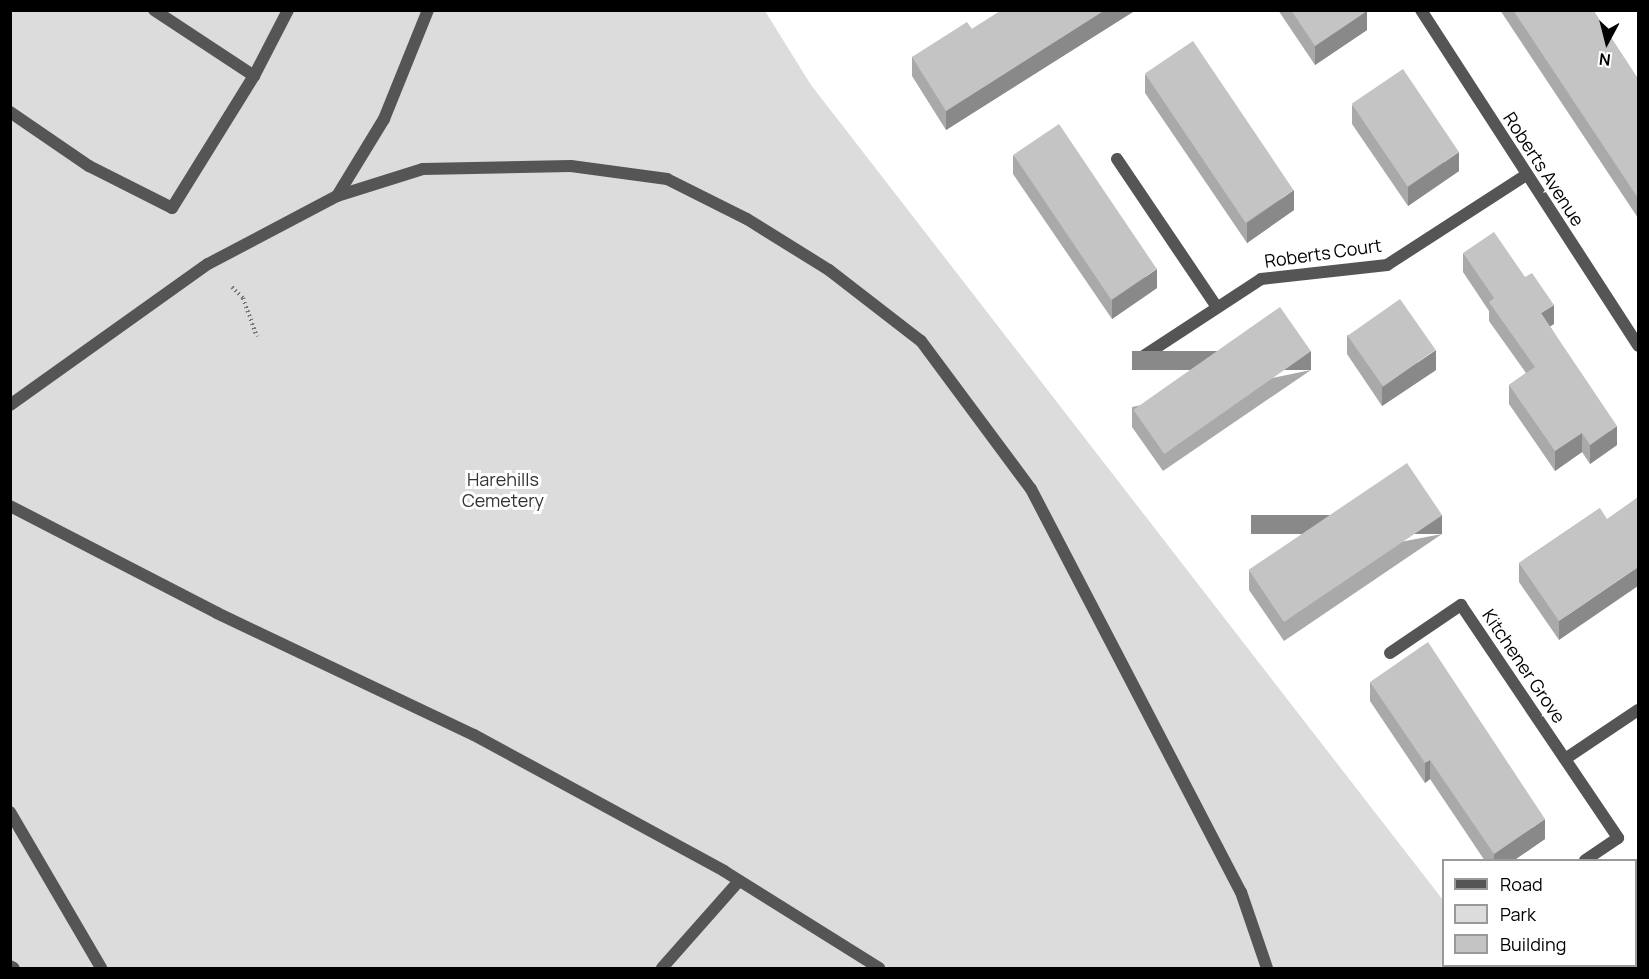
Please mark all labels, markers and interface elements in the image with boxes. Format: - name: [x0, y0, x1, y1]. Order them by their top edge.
- north arrow: [1577, 12, 1637, 72]
- text: N: [1598, 48, 1612, 71]
- street label: Roberts Avenue: [1499, 108, 1589, 230]
- street label: Roberts Court: [1263, 234, 1383, 272]
- park label: Harehills Cemetery: [462, 469, 544, 512]
- street label: Kitchener Grove: [1478, 605, 1570, 727]
- legend: [1442, 859, 1637, 967]
- text: Road: [1500, 872, 1543, 896]
- text: Park: [1500, 902, 1536, 926]
- text: Building: [1500, 932, 1566, 956]

